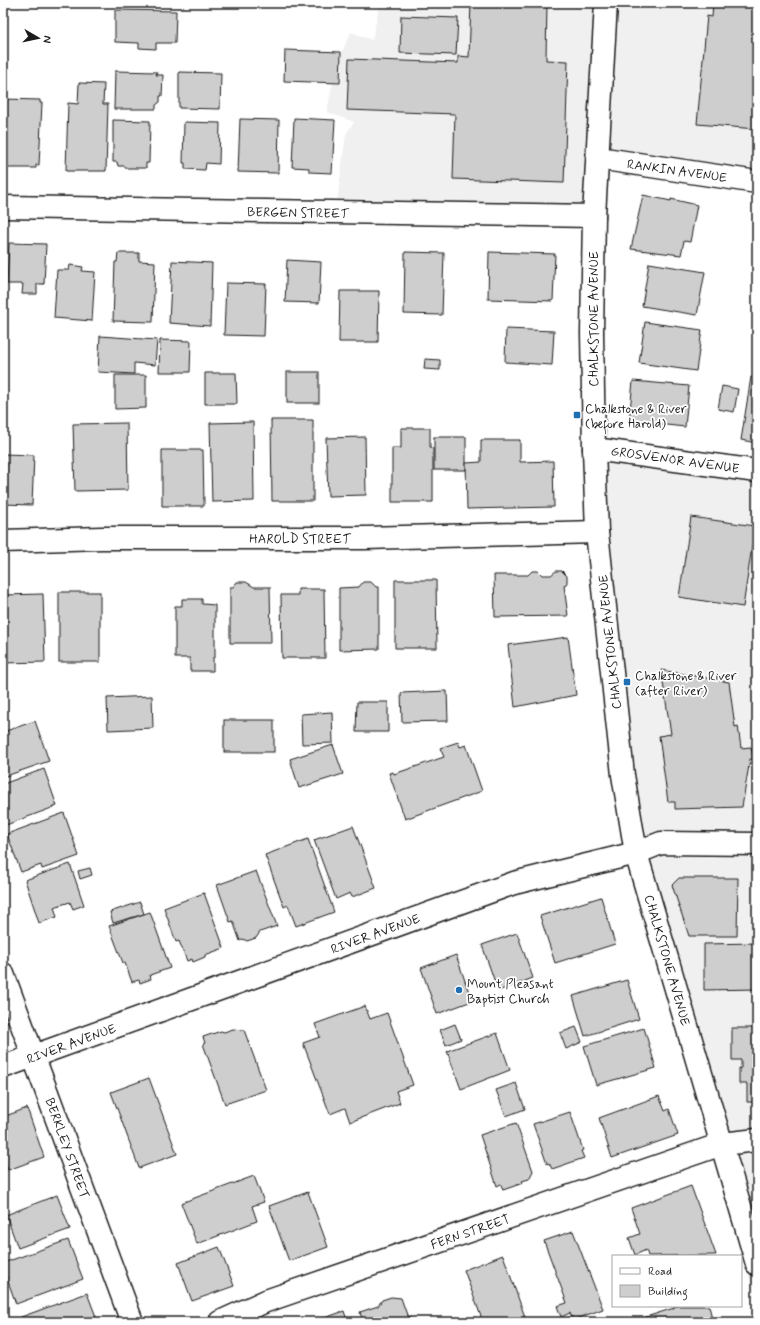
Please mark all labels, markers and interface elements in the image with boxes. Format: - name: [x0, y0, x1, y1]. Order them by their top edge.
- north arrow: [18, 18, 58, 58]
- text: N: [39, 35, 54, 44]
- street label: RANKIN AVENUE: [626, 156, 728, 187]
- street label: BERGEN STREET: [247, 204, 350, 223]
- street label: CHALKSTONE AVENUE: [586, 251, 603, 387]
- place label: Chalkstone & River (before Harold): [585, 401, 688, 435]
- marker: Chalkstone & River (before Harold): [572, 410, 582, 420]
- street label: GROSVENOR AVENUE: [609, 443, 741, 478]
- street label: HAROLD STREET: [249, 531, 352, 548]
- street label: CHALKSTONE AVENUE: [595, 573, 626, 710]
- place label: Chalkstone & River (after River): [635, 668, 738, 700]
- marker: Chalkstone & River (after River): [622, 677, 632, 687]
- street label: CHALKSTONE AVENUE: [640, 893, 694, 1028]
- street label: RIVER AVENUE: [329, 910, 423, 958]
- place label: Mount Pleasant Baptist Church: [467, 976, 554, 1008]
- marker: Mount Pleasant Baptist Church: [454, 985, 464, 995]
- street label: RIVER AVENUE: [25, 1020, 119, 1068]
- street label: BERKLEY STREET: [40, 1096, 93, 1201]
- street label: FERN STREET: [429, 1211, 513, 1254]
- legend: [612, 1255, 742, 1307]
- text: Road: [648, 1264, 672, 1280]
- text: Building: [648, 1284, 688, 1301]

